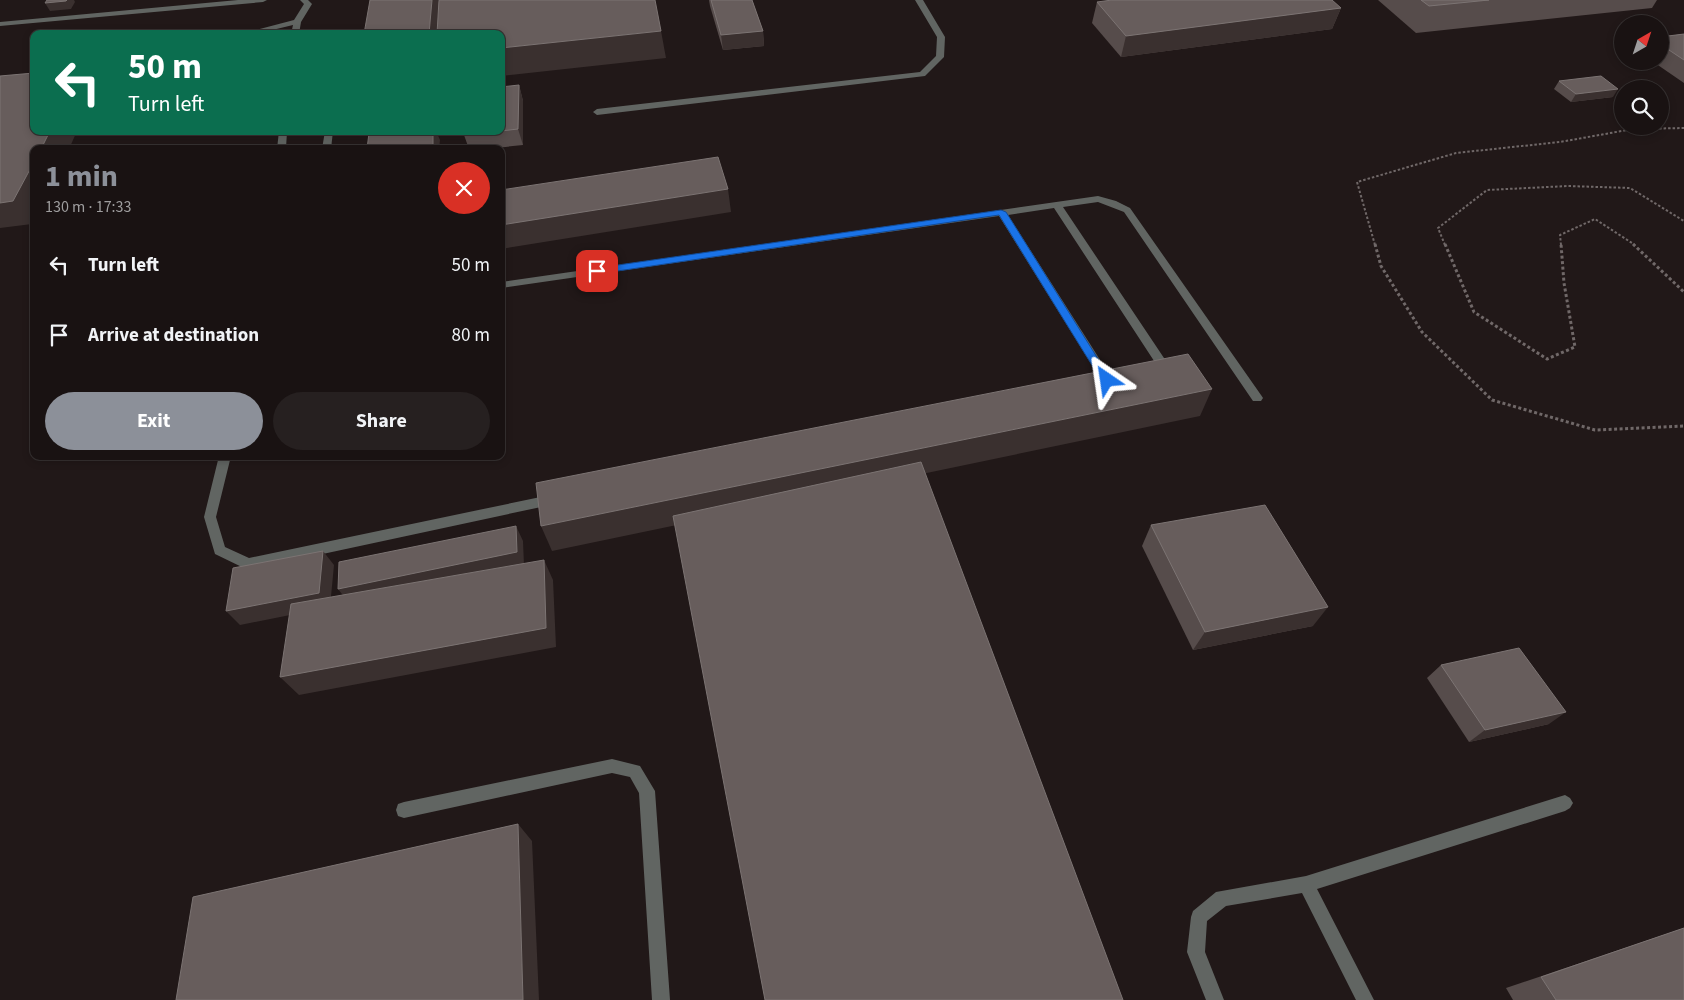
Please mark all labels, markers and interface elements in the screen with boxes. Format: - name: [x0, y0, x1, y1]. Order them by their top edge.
- north arrow: [1614, 15, 1669, 70]
- map controls: [1614, 15, 1669, 135]
- text: 50 m: [128, 42, 202, 92]
- icon: left: [45, 50, 110, 115]
- button: search: [1614, 80, 1669, 135]
- text: Turn left: [128, 88, 204, 120]
- text: 1 min: [45, 155, 118, 198]
- button: close: [438, 162, 490, 214]
- text: 130 m · 17:33: [45, 196, 132, 218]
- pin: [576, 250, 618, 292]
- icon: left: [45, 251, 73, 279]
- text: Turn left: [88, 252, 159, 279]
- text: 50 m: [452, 252, 490, 279]
- icon: arrive: [583, 257, 611, 285]
- icon: arrive: [45, 321, 73, 349]
- text: Arrive at destination: [88, 322, 259, 349]
- text: 80 m: [452, 322, 490, 349]
- position arrow: [1080, 353, 1132, 405]
- button: Exit: [45, 392, 263, 450]
- button: Share: [273, 392, 490, 450]

